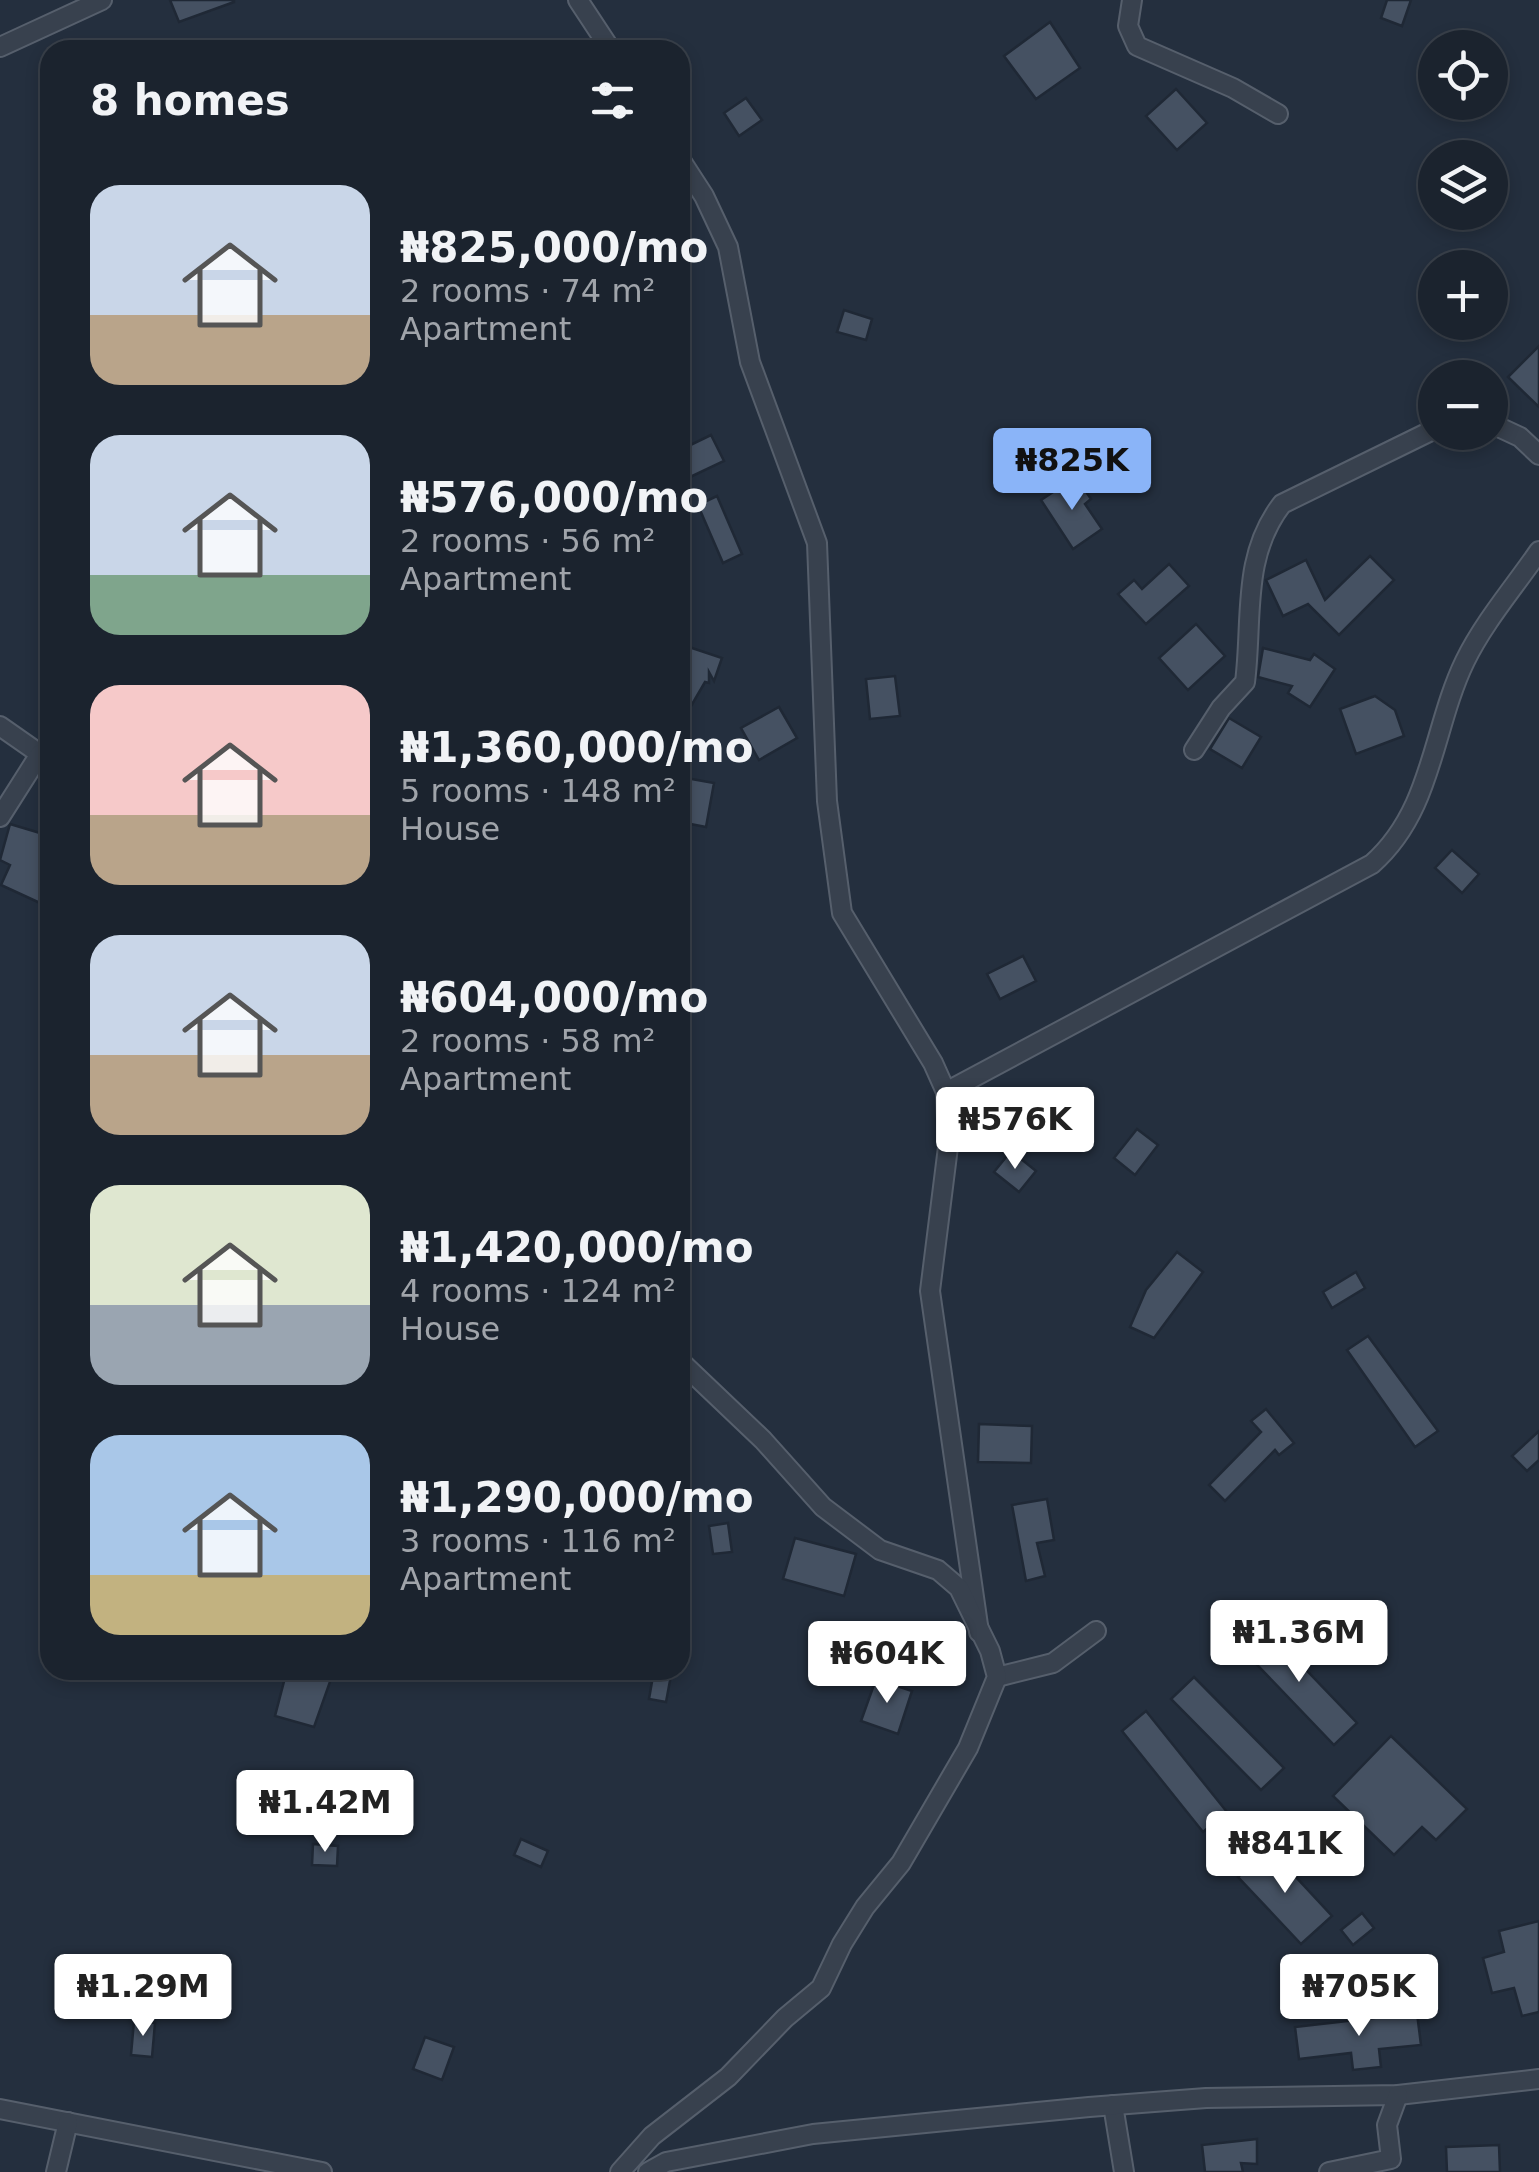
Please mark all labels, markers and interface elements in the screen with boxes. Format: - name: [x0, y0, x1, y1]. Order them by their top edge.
- map controls: [1418, 30, 1508, 450]
- button: locate: [1418, 30, 1508, 120]
- icon: filters: [585, 73, 640, 128]
- text: 8 homes: [90, 76, 290, 125]
- button: layers: [1418, 140, 1508, 230]
- text: ₦825,000/mo: [400, 223, 708, 272]
- icon: home: [170, 225, 290, 345]
- button: +: [1418, 250, 1508, 340]
- text: 2 rooms · 74 m²: [400, 272, 655, 310]
- text: Apartment: [400, 310, 571, 348]
- button: −: [1418, 360, 1508, 450]
- pin: ₦825K: [1002, 428, 1142, 513]
- text: ₦825K: [1015, 441, 1129, 479]
- text: ₦576,000/mo: [400, 473, 708, 522]
- icon: home: [170, 475, 290, 595]
- text: 2 rooms · 56 m²: [400, 522, 655, 560]
- text: Apartment: [400, 560, 571, 598]
- text: ₦1,360,000/mo: [400, 723, 754, 772]
- icon: home: [170, 725, 290, 845]
- text: 5 rooms · 148 m²: [400, 772, 676, 810]
- text: House: [400, 810, 500, 848]
- text: ₦604,000/mo: [400, 973, 708, 1022]
- icon: home: [170, 975, 290, 1095]
- text: 2 rooms · 58 m²: [400, 1022, 655, 1060]
- text: Apartment: [400, 1060, 571, 1098]
- pin: ₦576K: [945, 1087, 1085, 1172]
- text: ₦576K: [958, 1100, 1072, 1138]
- text: ₦1,420,000/mo: [400, 1223, 754, 1272]
- icon: home: [170, 1225, 290, 1345]
- text: 4 rooms · 124 m²: [400, 1272, 676, 1310]
- text: House: [400, 1310, 500, 1348]
- text: ₦1,290,000/mo: [400, 1473, 754, 1522]
- icon: home: [170, 1475, 290, 1595]
- text: 3 rooms · 116 m²: [400, 1522, 676, 1560]
- text: Apartment: [400, 1560, 571, 1598]
- pin: ₦1.36M: [1218, 1600, 1380, 1685]
- text: ₦1.36M: [1232, 1613, 1366, 1651]
- pin: ₦604K: [817, 1621, 957, 1706]
- text: ₦604K: [830, 1634, 944, 1672]
- pin: ₦1.42M: [244, 1770, 406, 1855]
- text: ₦1.42M: [258, 1783, 392, 1821]
- pin: ₦841K: [1215, 1811, 1355, 1896]
- text: ₦841K: [1228, 1824, 1342, 1862]
- pin: ₦1.29M: [62, 1954, 224, 2039]
- pin: ₦705K: [1289, 1954, 1429, 2039]
- text: ₦1.29M: [76, 1967, 210, 2005]
- text: ₦705K: [1302, 1967, 1416, 2005]

